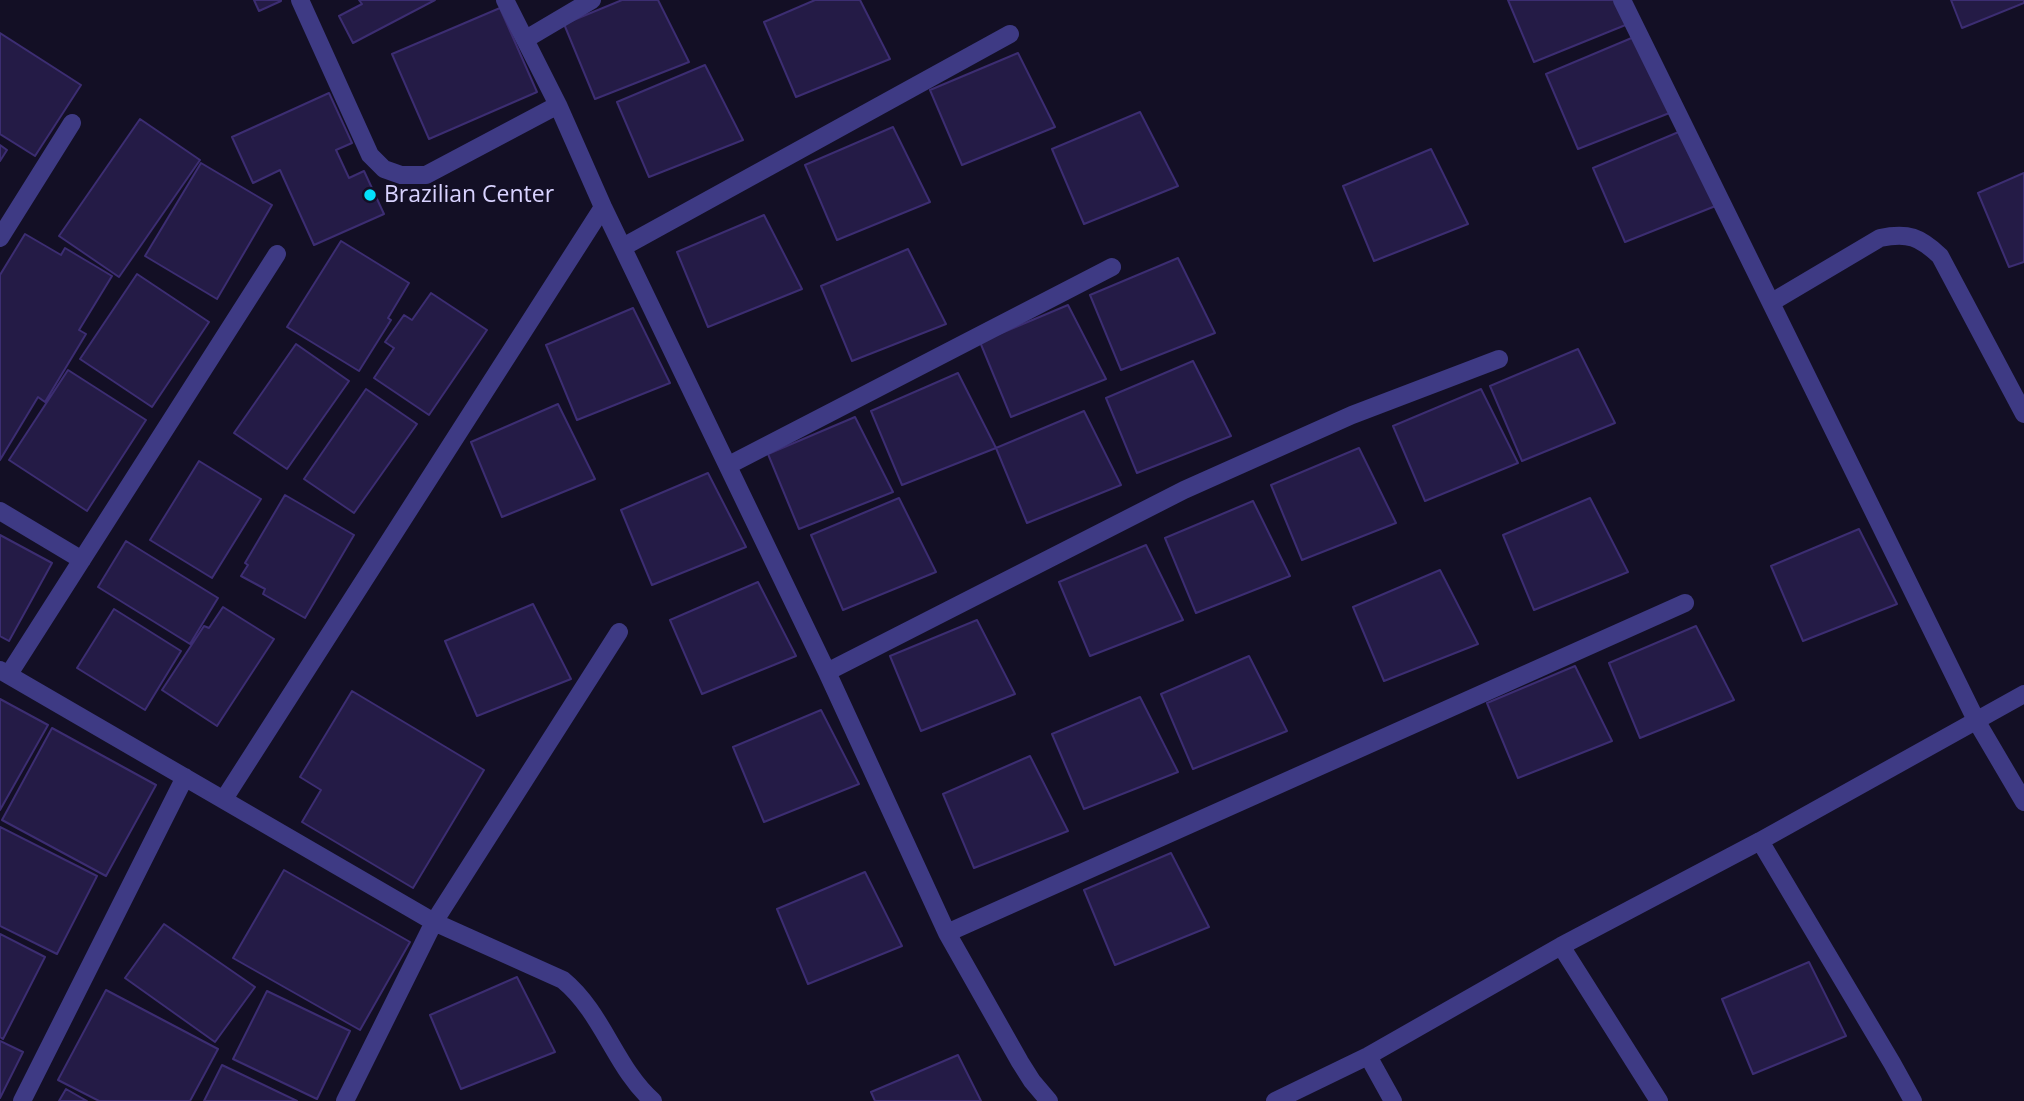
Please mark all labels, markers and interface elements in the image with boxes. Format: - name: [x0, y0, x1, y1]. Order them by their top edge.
- place label: Brazilian Center: [384, 181, 554, 209]
- marker: Brazilian Center: [362, 187, 378, 203]

